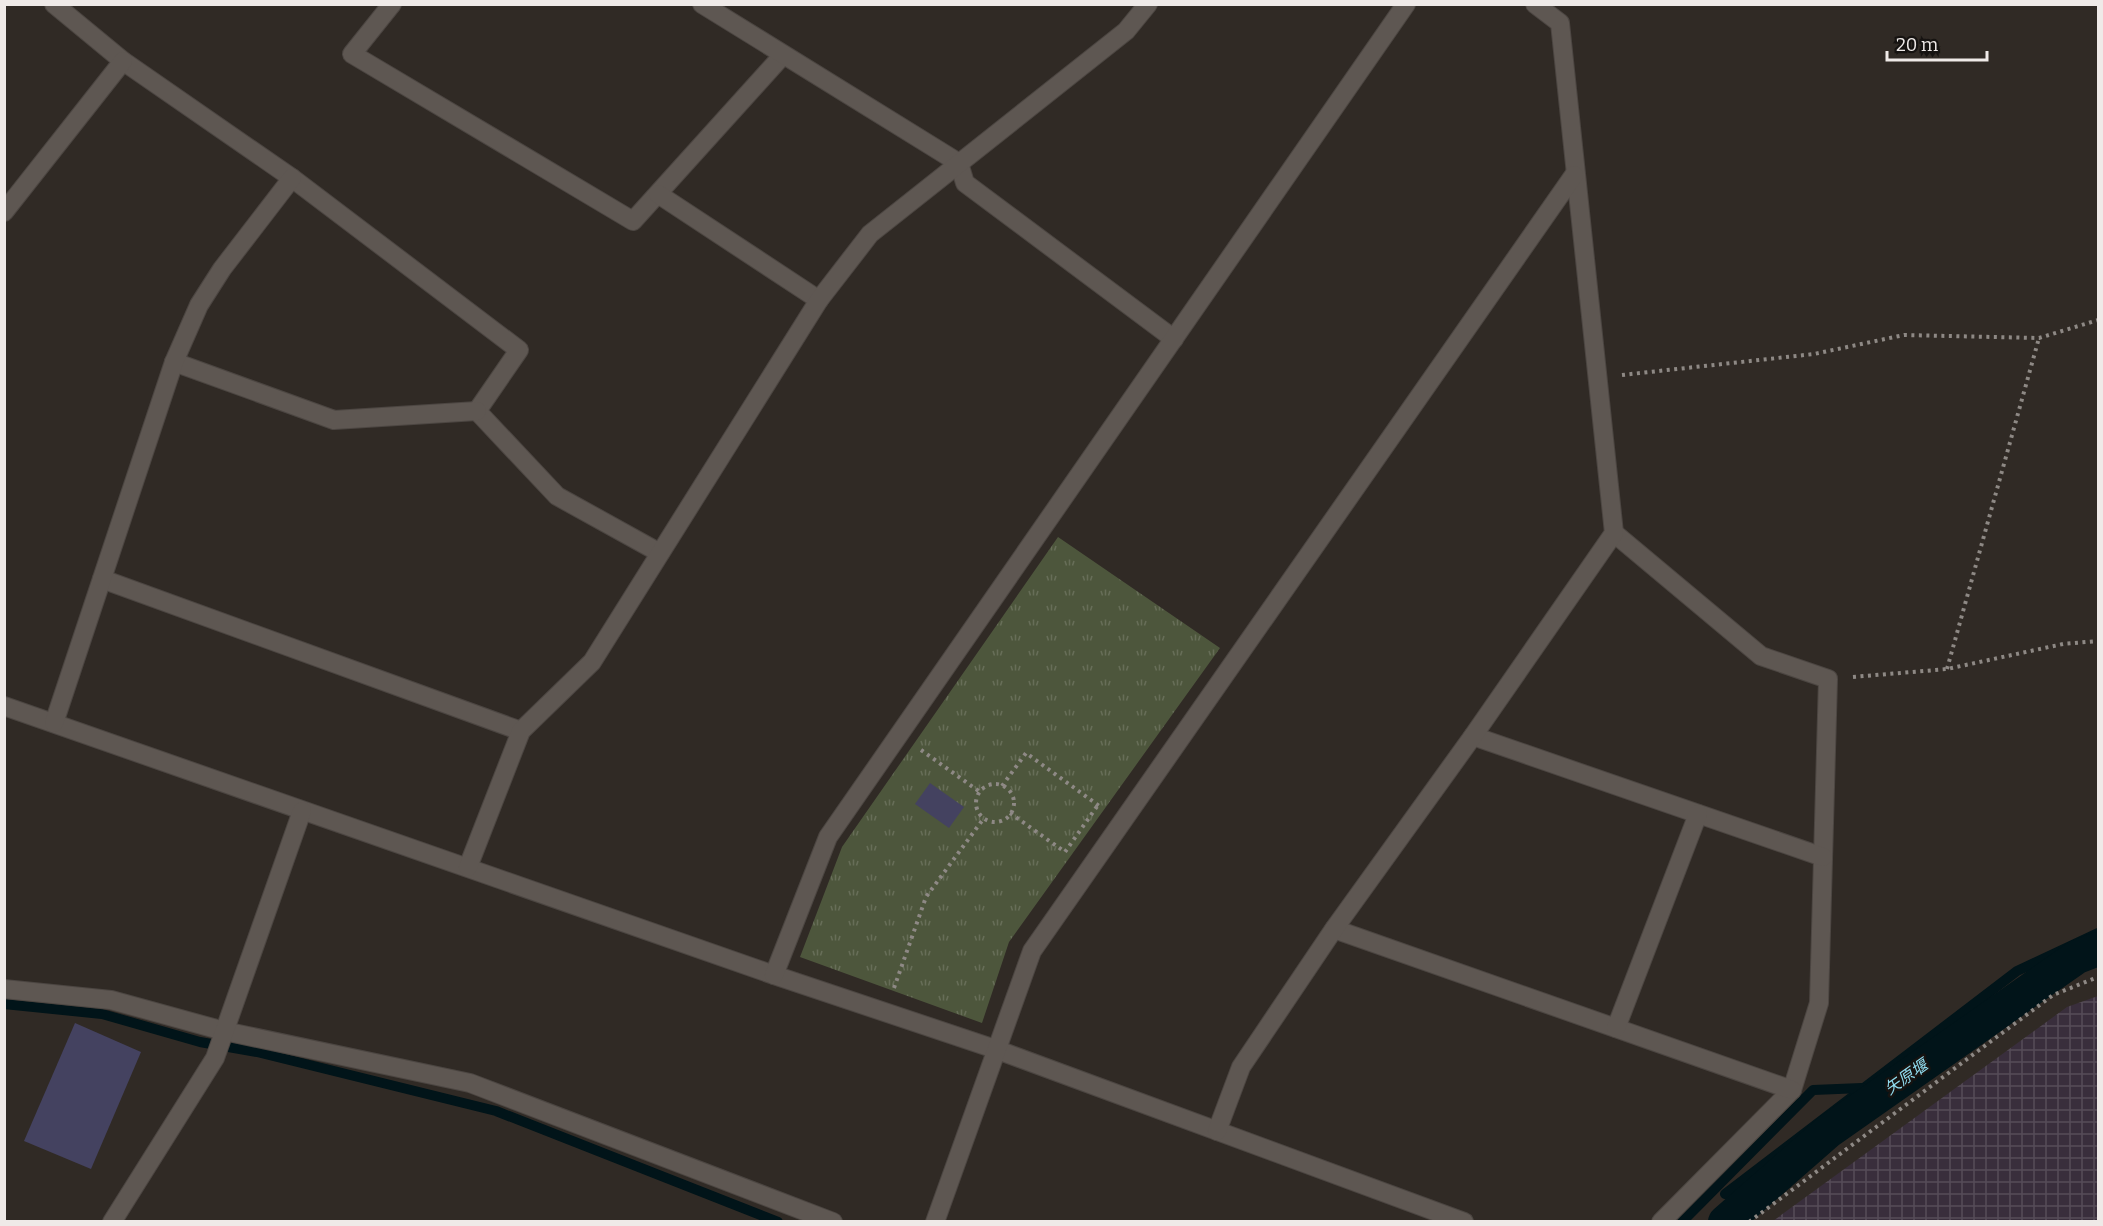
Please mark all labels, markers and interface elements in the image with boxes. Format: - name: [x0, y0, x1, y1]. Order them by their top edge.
- scale bar: [1887, 24, 1988, 62]
- text: 20 m: [1896, 34, 1938, 56]
- water label: 矢原堰: [1881, 1054, 1934, 1099]

